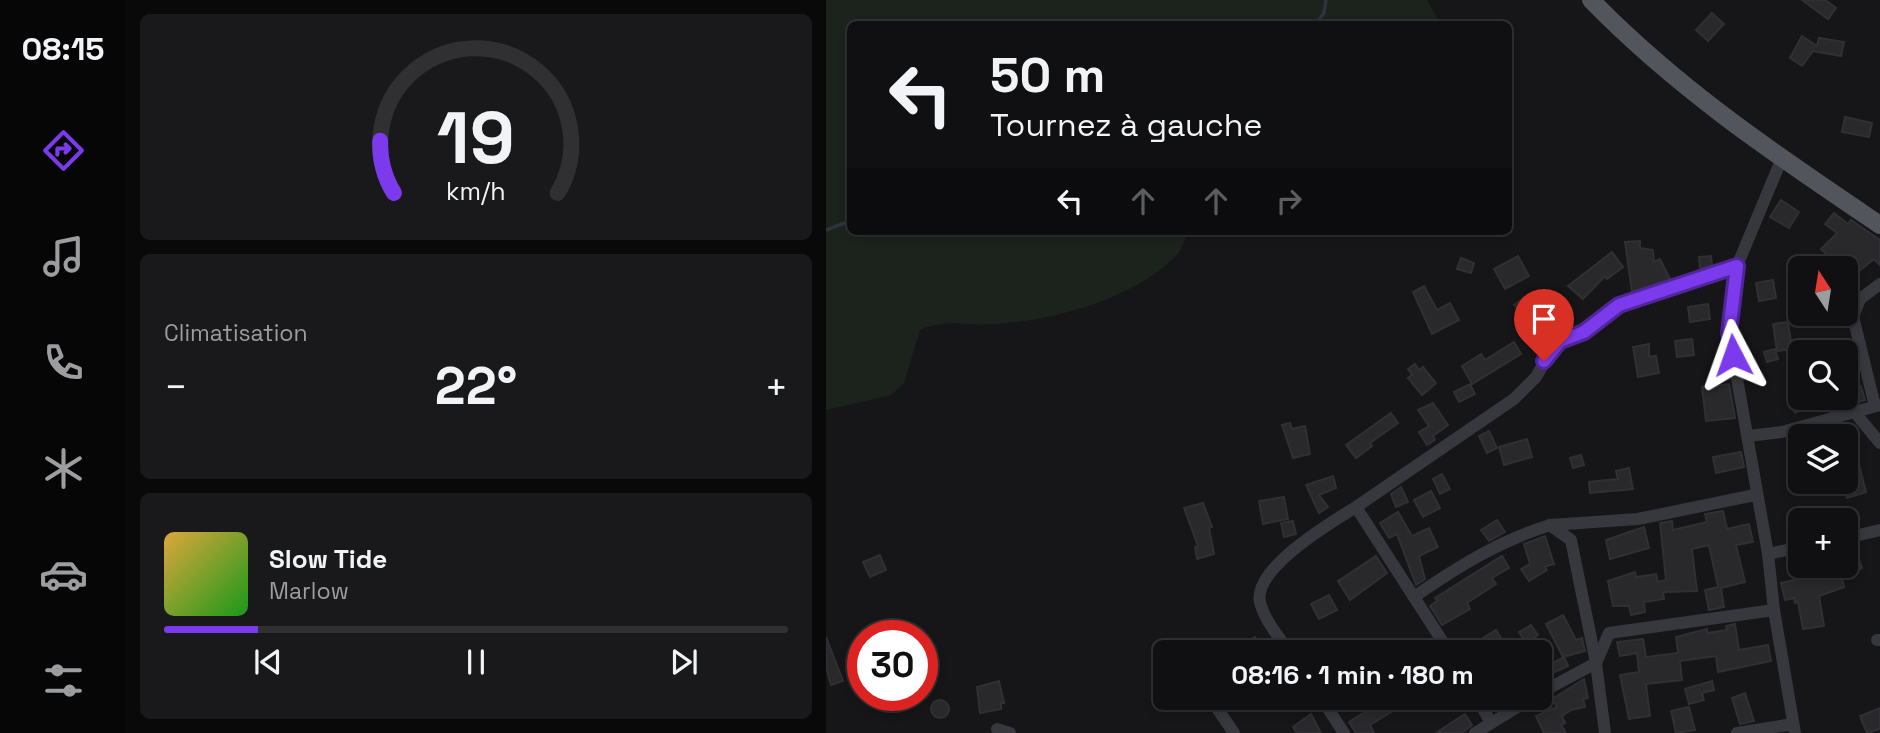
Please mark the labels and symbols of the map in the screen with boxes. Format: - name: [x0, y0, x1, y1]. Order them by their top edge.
- north arrow: [1788, 256, 1858, 326]
- pin: [1514, 289, 1574, 361]
- position arrow: [1696, 318, 1770, 392]
- speed limit sign: 30: [847, 620, 938, 711]

